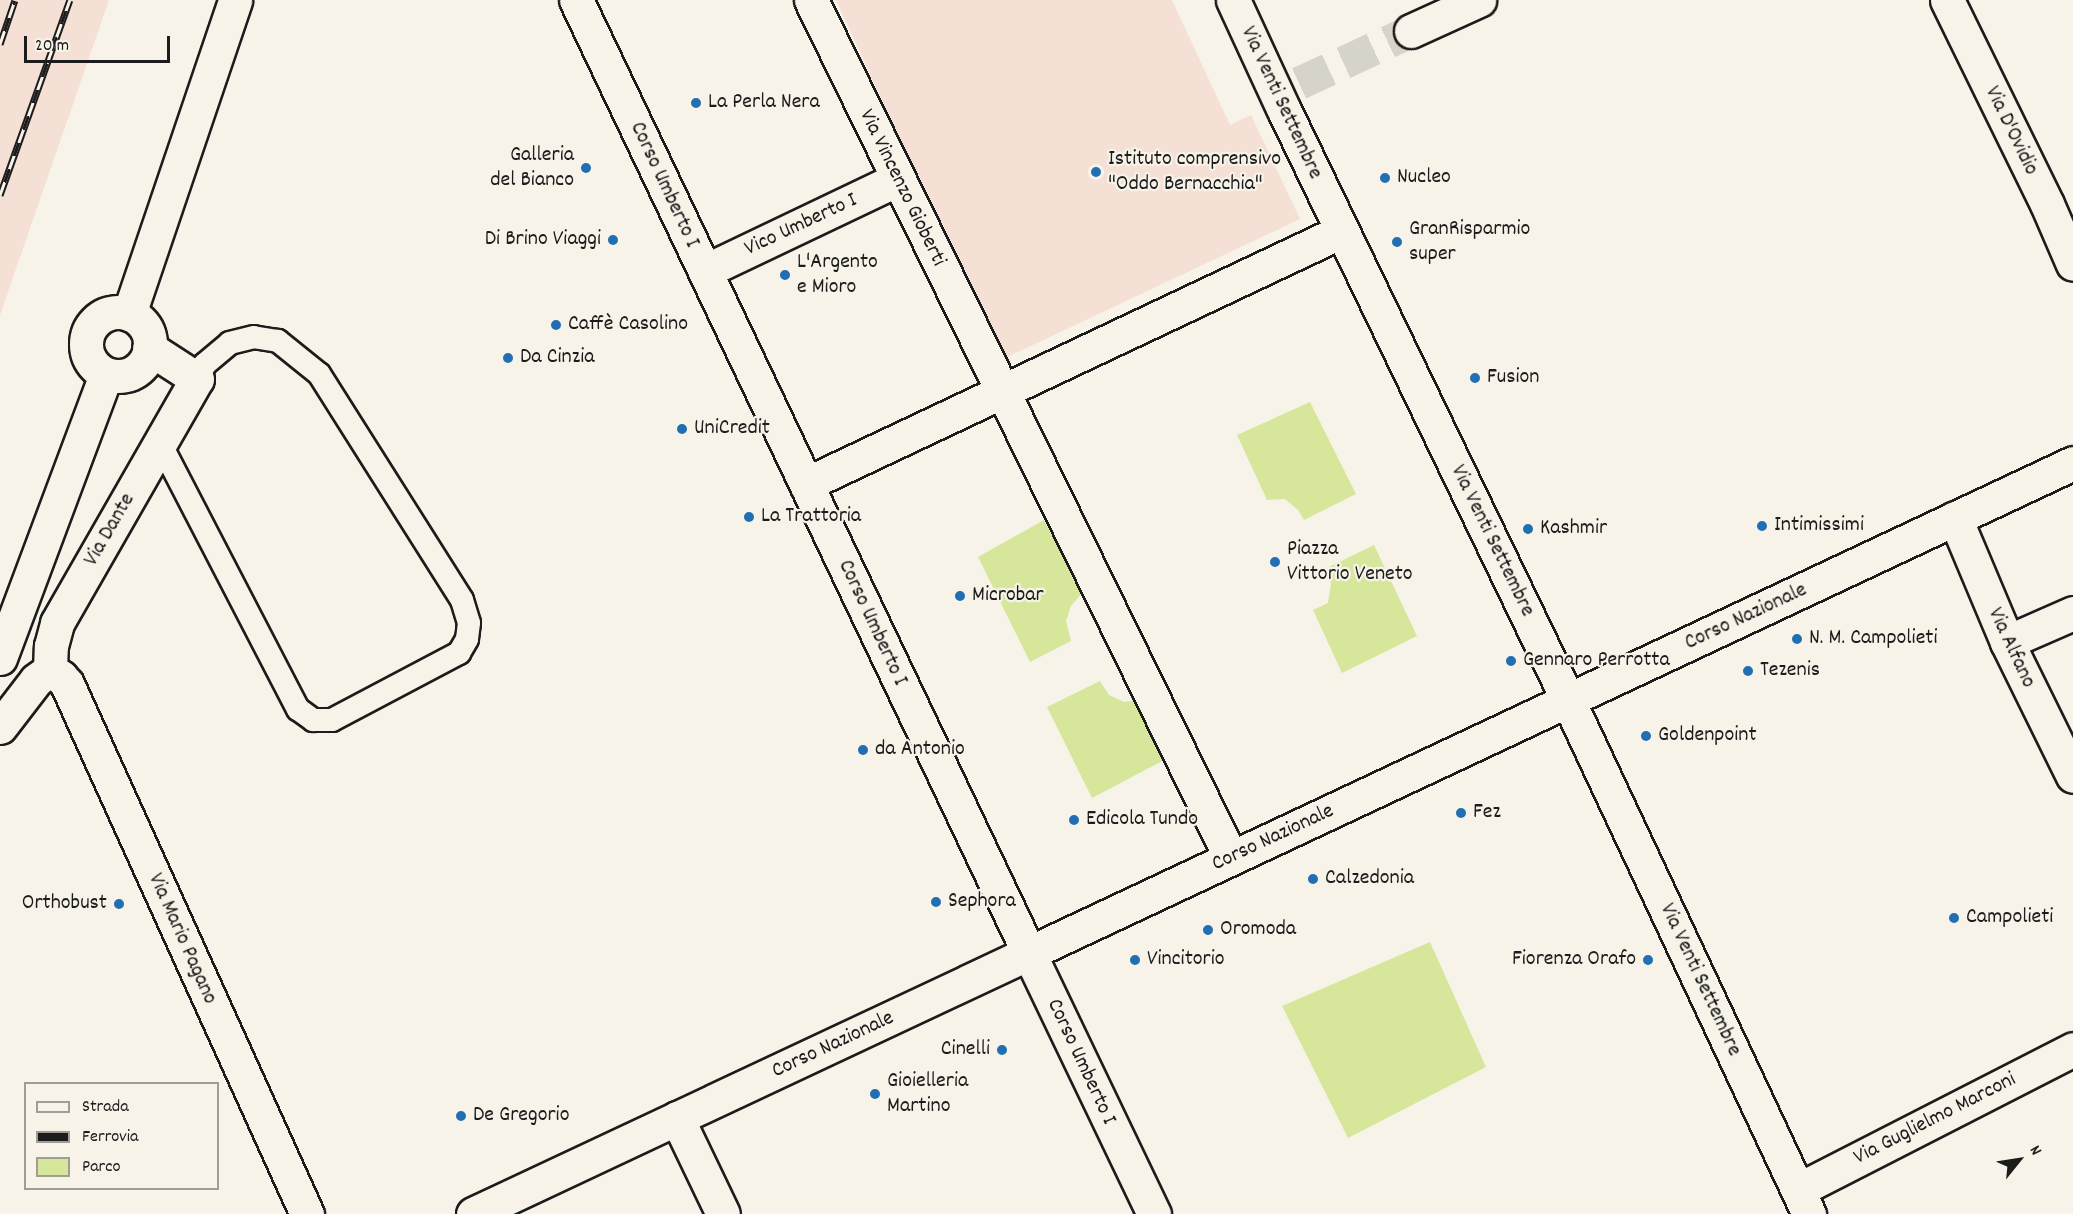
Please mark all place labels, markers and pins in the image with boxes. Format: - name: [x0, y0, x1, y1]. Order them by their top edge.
- place label: La Perla Nera: [708, 90, 820, 116]
- marker: La Perla Nera: [689, 96, 703, 110]
- place label: Galleria del Bianco: [490, 142, 574, 194]
- place label: Istituto comprensivo "Oddo Bernacchia": [1108, 146, 1281, 198]
- marker: Galleria del Bianco: [579, 161, 593, 175]
- marker: Istituto comprensivo "Oddo Bernacchia": [1089, 165, 1103, 179]
- place label: Nucleo: [1397, 165, 1451, 191]
- marker: Nucleo: [1378, 171, 1392, 185]
- place label: GranRisparmio super: [1409, 216, 1530, 268]
- place label: Di Brino Viaggi: [485, 227, 601, 253]
- marker: Di Brino Viaggi: [606, 233, 620, 247]
- marker: GranRisparmio super: [1390, 235, 1404, 249]
- place label: L'Argento e Mioro: [797, 249, 878, 300]
- marker: L'Argento e Mioro: [778, 268, 792, 282]
- place label: Caffè Casolino: [568, 312, 688, 338]
- marker: Caffè Casolino: [549, 318, 563, 332]
- place label: Da Cinzia: [520, 345, 594, 371]
- marker: Da Cinzia: [501, 351, 515, 365]
- place label: Fusion: [1487, 365, 1540, 391]
- marker: Fusion: [1468, 371, 1482, 385]
- place label: UniCredit: [694, 416, 770, 442]
- marker: UniCredit: [675, 422, 689, 436]
- place label: La Trattoria: [761, 504, 861, 530]
- marker: La Trattoria: [742, 510, 756, 524]
- place label: Intimissimi: [1774, 513, 1864, 539]
- place label: Kashmir: [1540, 516, 1607, 542]
- marker: Intimissimi: [1755, 519, 1769, 533]
- marker: Kashmir: [1521, 522, 1535, 536]
- place label: Piazza Vittorio Veneto: [1287, 536, 1413, 588]
- marker: Piazza Vittorio Veneto: [1268, 555, 1282, 569]
- place label: Microbar: [972, 583, 1044, 609]
- marker: Microbar: [953, 589, 967, 603]
- place label: N. M. Campolieti: [1809, 626, 1937, 652]
- marker: N. M. Campolieti: [1790, 632, 1804, 646]
- place label: Gennaro Perrotta: [1523, 648, 1670, 674]
- marker: Gennaro Perrotta: [1504, 654, 1518, 668]
- place label: Tezenis: [1760, 658, 1820, 684]
- marker: Tezenis: [1741, 664, 1755, 678]
- place label: Goldenpoint: [1658, 723, 1757, 749]
- marker: Goldenpoint: [1639, 729, 1653, 743]
- place label: da Antonio: [875, 737, 965, 763]
- marker: da Antonio: [856, 743, 870, 757]
- place label: Fez: [1473, 800, 1501, 826]
- marker: Fez: [1454, 806, 1468, 820]
- place label: Edicola Tundo: [1086, 807, 1198, 833]
- marker: Edicola Tundo: [1067, 813, 1081, 827]
- place label: Calzedonia: [1325, 866, 1414, 892]
- marker: Calzedonia: [1306, 872, 1320, 886]
- place label: Sephora: [948, 889, 1016, 915]
- place label: Orthobust: [22, 891, 107, 917]
- marker: Sephora: [929, 895, 943, 909]
- marker: Orthobust: [112, 897, 126, 911]
- place label: Campolieti: [1966, 905, 2053, 931]
- marker: Campolieti: [1947, 911, 1961, 925]
- place label: Oromoda: [1220, 917, 1296, 943]
- marker: Oromoda: [1201, 923, 1215, 937]
- place label: Vincitorio: [1147, 947, 1225, 973]
- place label: Fiorenza Orafo: [1512, 947, 1636, 973]
- marker: Vincitorio: [1128, 953, 1142, 967]
- marker: Fiorenza Orafo: [1641, 953, 1655, 967]
- place label: Cinelli: [941, 1037, 990, 1063]
- marker: Cinelli: [995, 1043, 1009, 1057]
- place label: Gioielleria Martino: [887, 1068, 968, 1120]
- marker: Gioielleria Martino: [868, 1087, 882, 1101]
- place label: De Gregorio: [473, 1103, 569, 1129]
- marker: De Gregorio: [454, 1109, 468, 1123]

